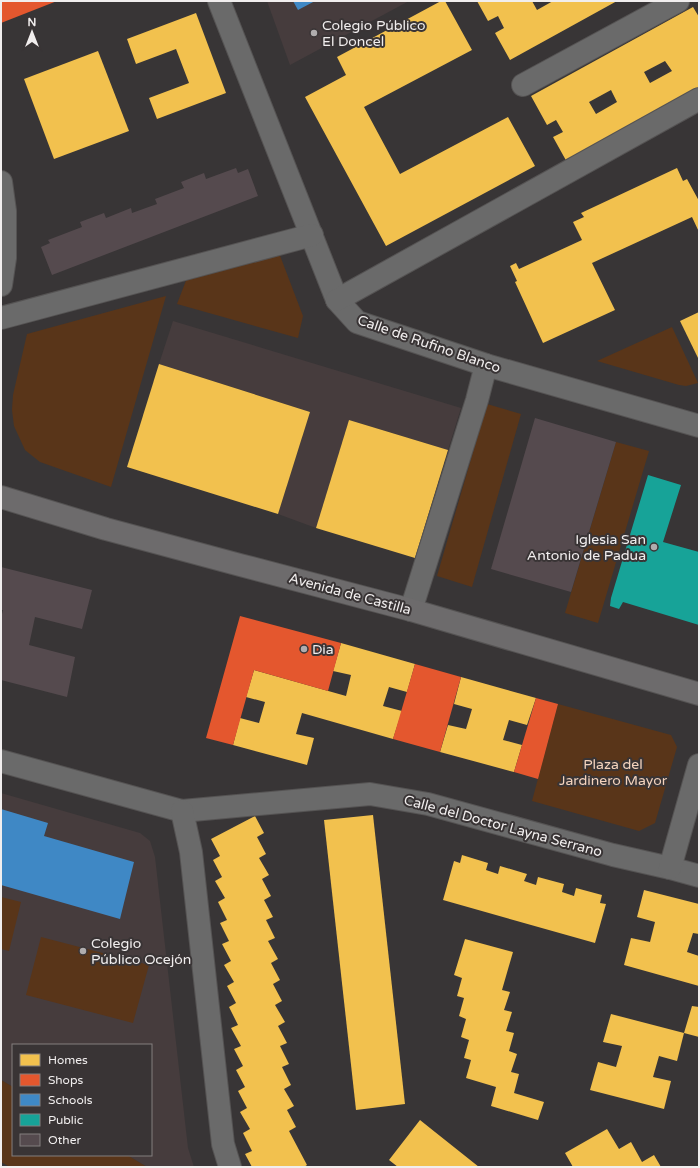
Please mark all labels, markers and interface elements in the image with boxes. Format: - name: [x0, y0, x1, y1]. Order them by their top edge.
- north arrow: [12, 12, 52, 52]
- text: N: [28, 16, 36, 29]
- place label: Colegio Público El Doncel: [322, 17, 425, 50]
- marker: Colegio Público El Doncel: [309, 28, 319, 38]
- street label: Calle de Rufino Blanco: [355, 312, 503, 376]
- place label: Iglesia San Antonio de Padua: [527, 531, 646, 564]
- marker: Iglesia San Antonio de Padua: [649, 542, 659, 552]
- street label: Avenida de Castilla: [287, 570, 413, 618]
- place label: Dia: [312, 641, 334, 658]
- marker: Dia: [299, 644, 309, 654]
- park label: Plaza del Jardinero Mayor: [559, 756, 668, 789]
- street label: Calle del Doctor Layna Serrano: [402, 791, 604, 861]
- place label: Colegio Público Ocejón: [91, 935, 191, 968]
- marker: Colegio Público Ocejón: [78, 946, 88, 956]
- legend: [12, 1044, 152, 1156]
- text: Homes: [48, 1053, 88, 1067]
- text: Shops: [48, 1073, 83, 1087]
- text: Schools: [48, 1093, 93, 1107]
- text: Public: [48, 1113, 83, 1127]
- text: Other: [48, 1133, 81, 1147]

